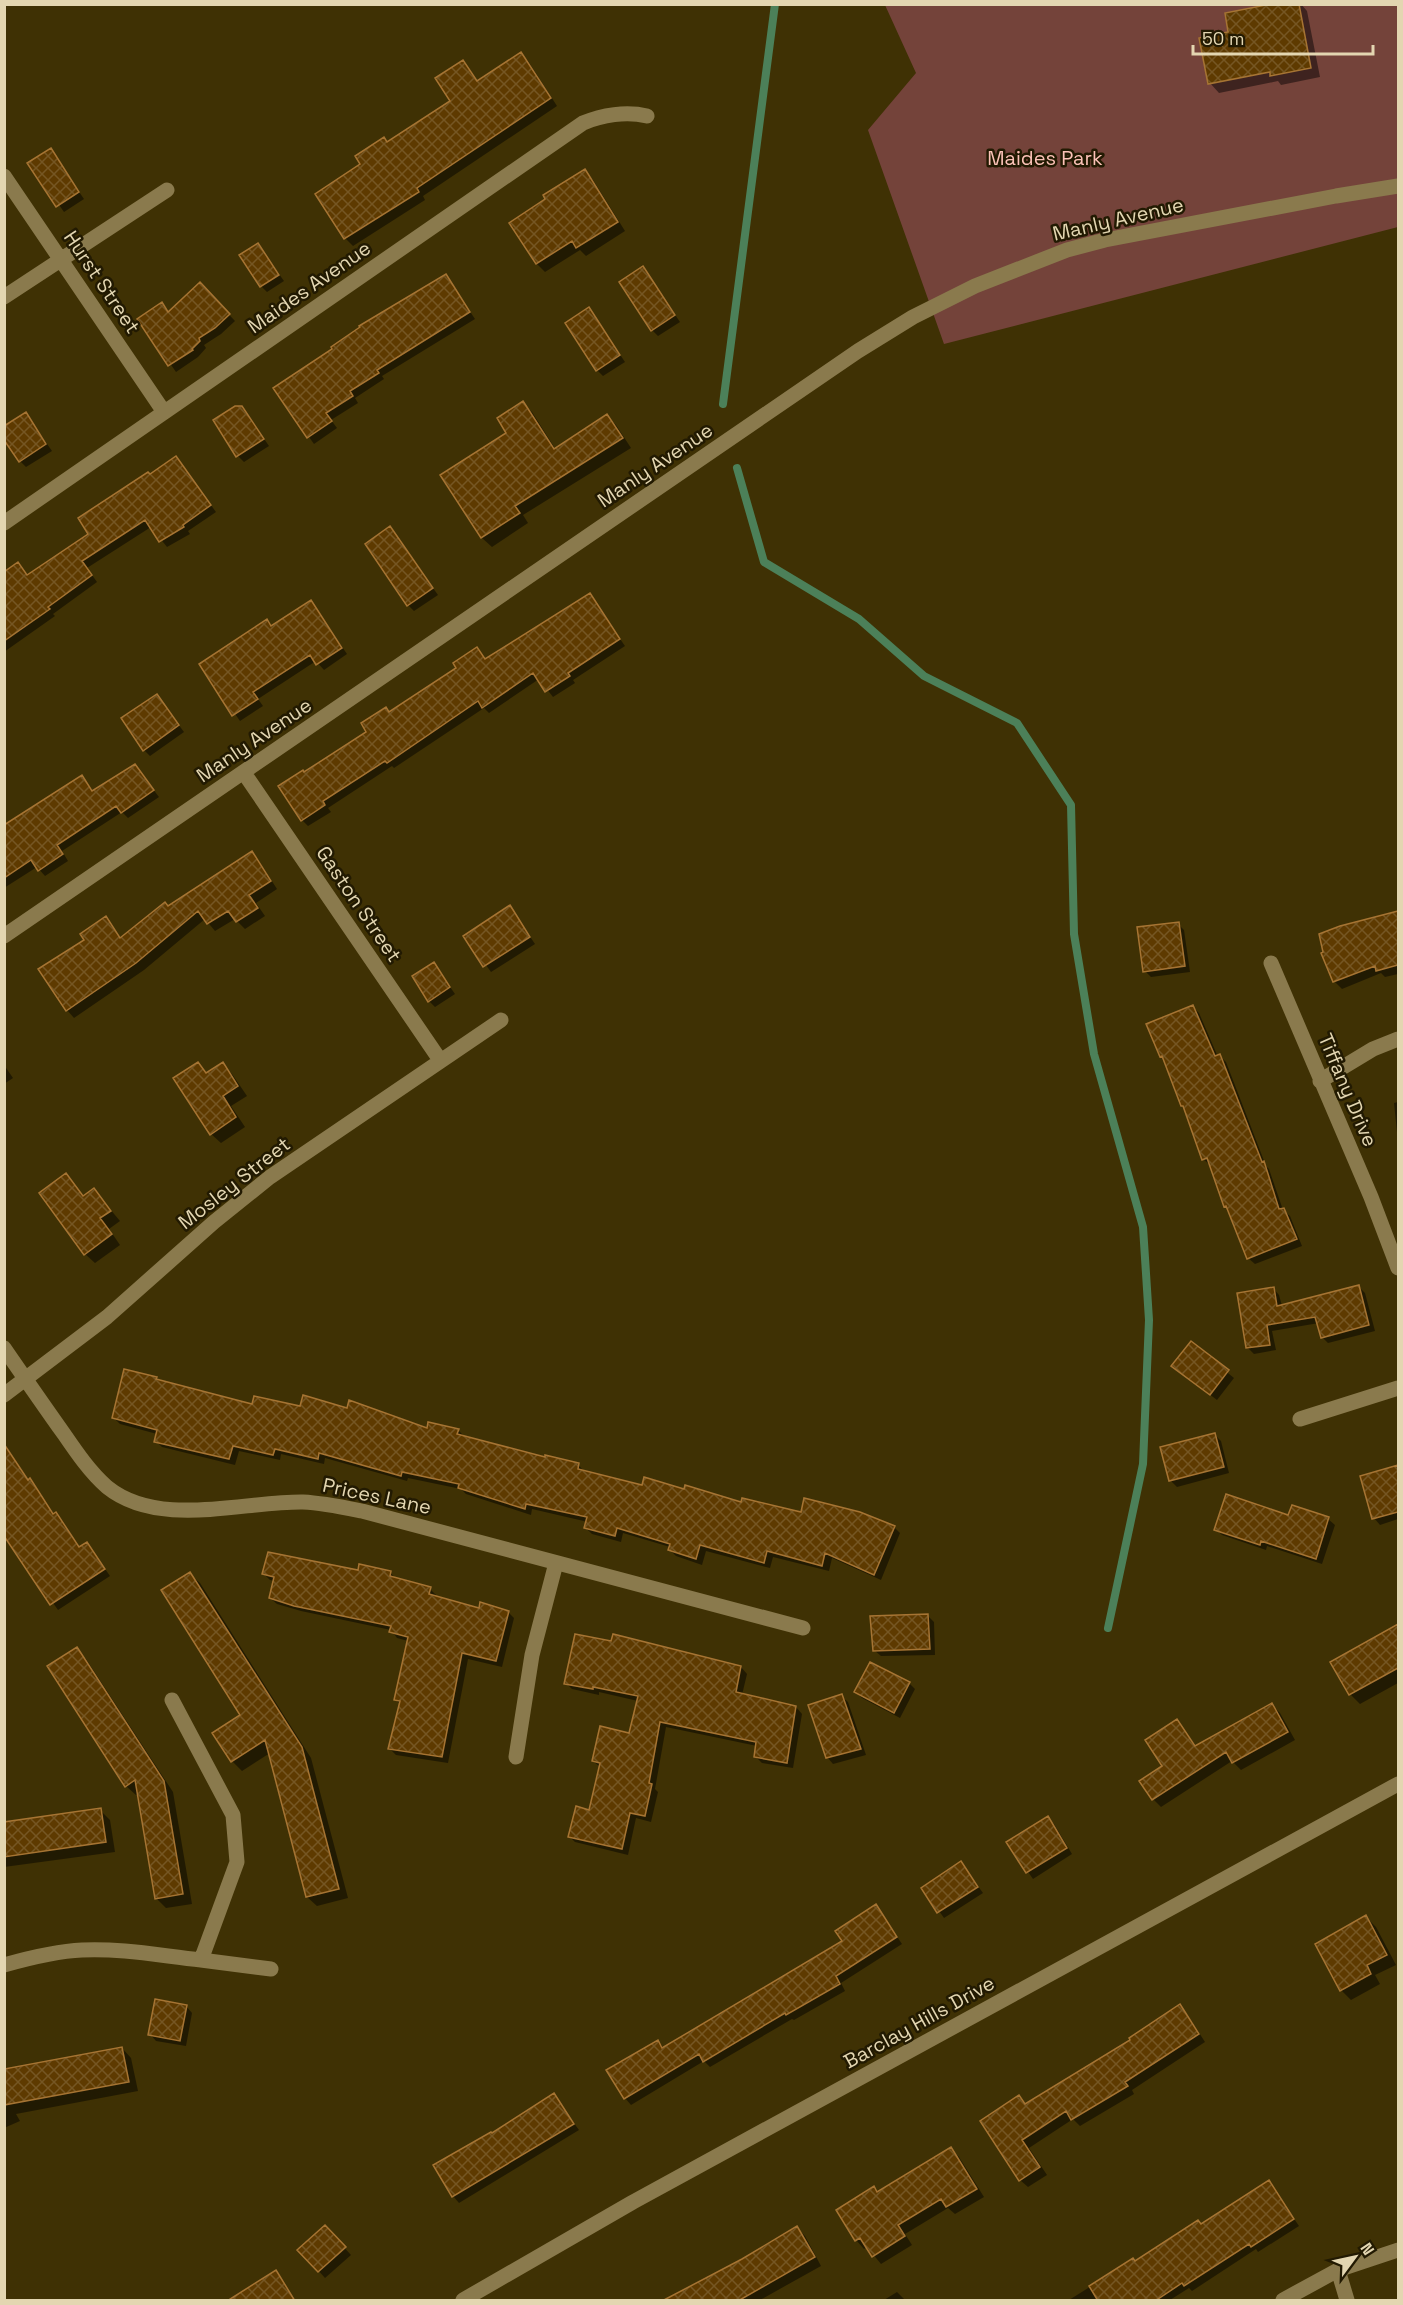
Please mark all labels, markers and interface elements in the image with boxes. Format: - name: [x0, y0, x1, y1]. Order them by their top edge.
- scale bar: [1193, 18, 1373, 56]
- text: 50 m: [1202, 27, 1244, 50]
- park label: Maides Park: [987, 145, 1103, 171]
- street label: Manly Avenue: [1050, 191, 1186, 247]
- street label: Hurst Street: [58, 226, 146, 338]
- street label: Maides Avenue: [242, 235, 376, 339]
- street label: Manly Avenue: [592, 417, 718, 513]
- street label: Manly Avenue: [191, 692, 317, 788]
- street label: Gaston Street: [311, 841, 407, 967]
- street label: Tiffany Drive: [1313, 1029, 1383, 1151]
- street label: Mosley Street: [173, 1131, 295, 1235]
- street label: Prices Lane: [320, 1472, 434, 1520]
- street label: Barclay Hills Drive: [839, 1970, 999, 2074]
- north arrow: [1325, 2227, 1385, 2287]
- text: N: [1355, 2239, 1379, 2259]

